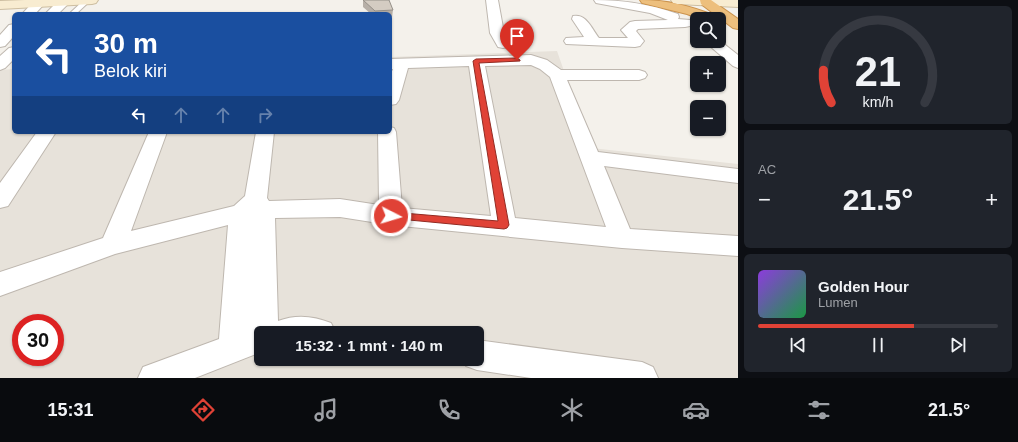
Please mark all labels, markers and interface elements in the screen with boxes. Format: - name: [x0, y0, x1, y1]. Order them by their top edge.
- map controls: [690, 12, 726, 136]
- button: search: [690, 12, 726, 48]
- pin: [500, 19, 534, 60]
- icon: arrive: [506, 25, 528, 47]
- icon: left: [28, 28, 80, 80]
- text: 30 m: [94, 28, 158, 59]
- text: 21: [855, 48, 901, 95]
- button: +: [690, 56, 726, 92]
- text: Belok kiri: [94, 61, 167, 81]
- text: km/h: [863, 94, 894, 110]
- button: −: [690, 100, 726, 136]
- icon: left: [128, 104, 150, 126]
- icon: ahead: [170, 104, 192, 126]
- icon: ahead: [212, 104, 234, 126]
- icon: right: [254, 104, 276, 126]
- text: AC: [758, 162, 776, 177]
- text: 21.5°: [843, 183, 913, 216]
- text: −: [758, 187, 771, 212]
- text: +: [985, 187, 998, 212]
- position arrow: [370, 195, 412, 237]
- text: Golden Hour: [818, 278, 909, 295]
- text: Lumen: [818, 295, 858, 310]
- speed limit sign: 30: [12, 314, 64, 366]
- icon: previous: [787, 334, 809, 356]
- icon: pause: [867, 334, 889, 356]
- icon: next: [947, 334, 969, 356]
- text: 15:32 · 1 mnt · 140 m: [295, 337, 443, 354]
- icon: directions: [189, 396, 217, 424]
- icon: music: [312, 396, 340, 424]
- icon: phone: [435, 396, 463, 424]
- icon: climate: [558, 396, 586, 424]
- icon: car: [682, 396, 710, 424]
- icon: filters: [805, 396, 833, 424]
- text: 15:31: [48, 400, 94, 420]
- text: 21.5°: [928, 400, 970, 420]

